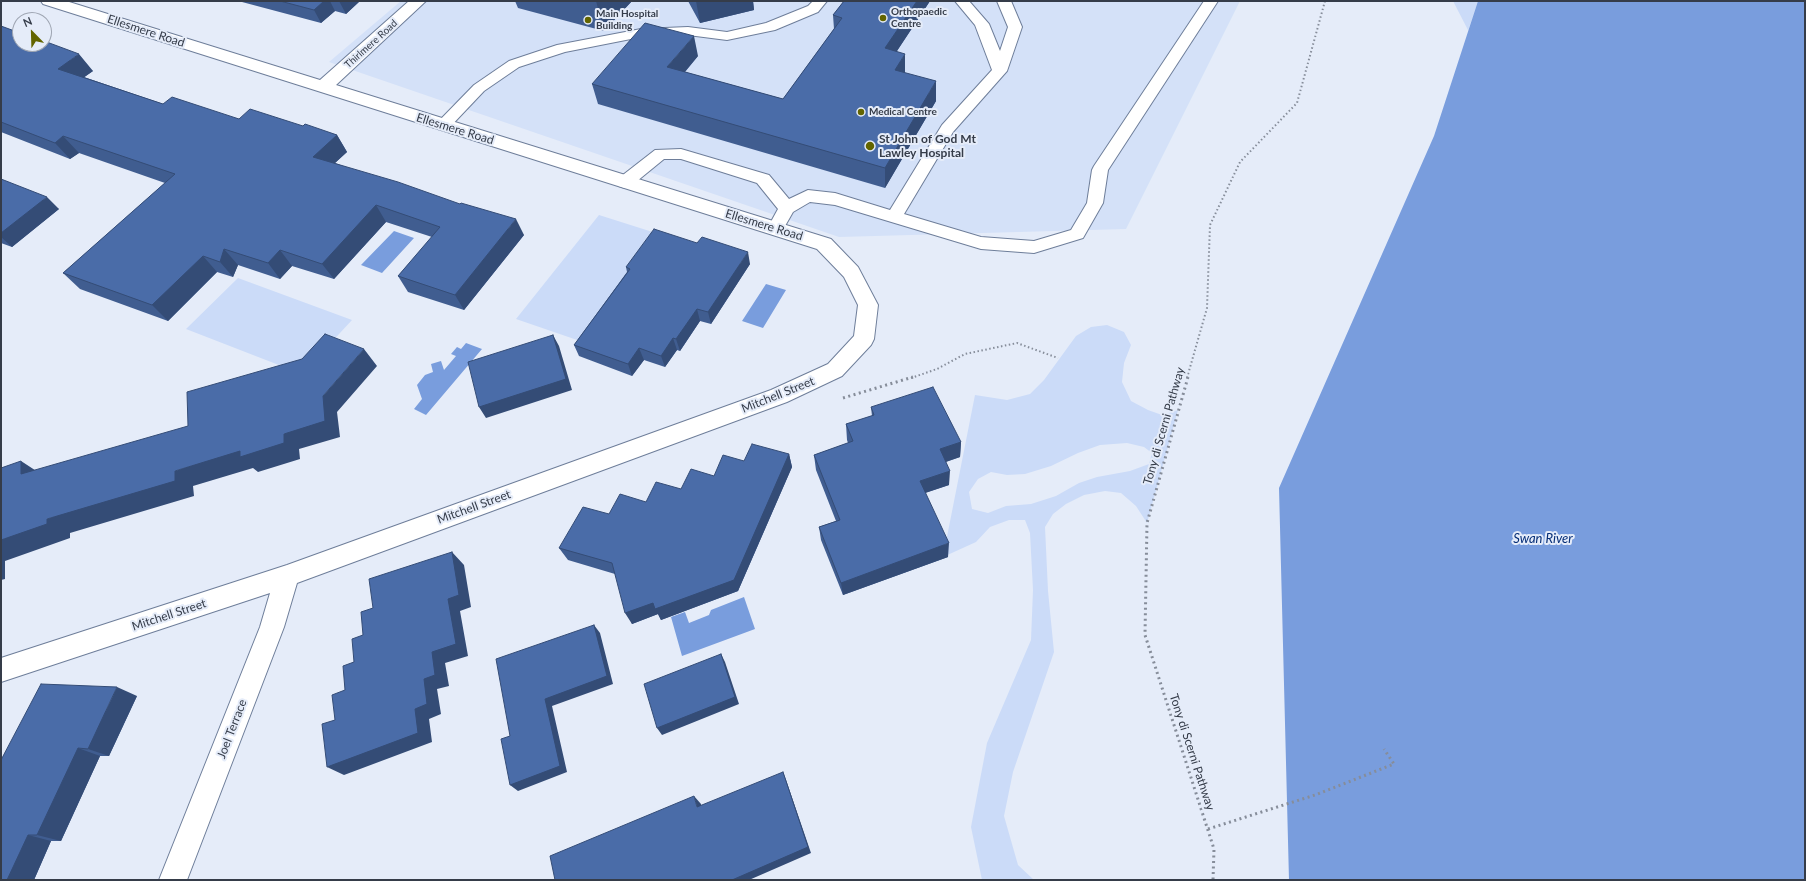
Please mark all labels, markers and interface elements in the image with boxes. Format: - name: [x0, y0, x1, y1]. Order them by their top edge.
- place label: Orthopaedic Centre: [891, 6, 947, 30]
- place label: Main Hospital Building: [596, 8, 658, 32]
- north arrow: [12, 12, 52, 52]
- street label: Ellesmere Road: [106, 12, 186, 50]
- marker: Orthopaedic Centre: [878, 13, 888, 23]
- text: N: [21, 14, 34, 29]
- marker: Main Hospital Building: [583, 15, 593, 25]
- street label: Thirlmere Road: [342, 17, 400, 71]
- place label: Medical Centre: [869, 106, 937, 118]
- marker: Medical Centre: [856, 107, 866, 117]
- street label: Ellesmere Road: [414, 110, 496, 148]
- place label: St John of God Mt Lawley Hospital: [879, 132, 976, 160]
- marker: St John of God Mt Lawley Hospital: [864, 140, 876, 152]
- street label: Ellesmere Road: [723, 206, 805, 244]
- street label: Tony di Scerni Pathway: [1140, 366, 1188, 486]
- street label: Mitchell Street: [739, 374, 817, 416]
- street label: Mitchell Street: [435, 487, 513, 527]
- water label: Swan River: [1513, 531, 1573, 547]
- street label: Mitchell Street: [130, 596, 208, 634]
- street label: Tony di Scerni Pathway: [1166, 692, 1218, 812]
- street label: Joel Terrace: [214, 697, 250, 761]

